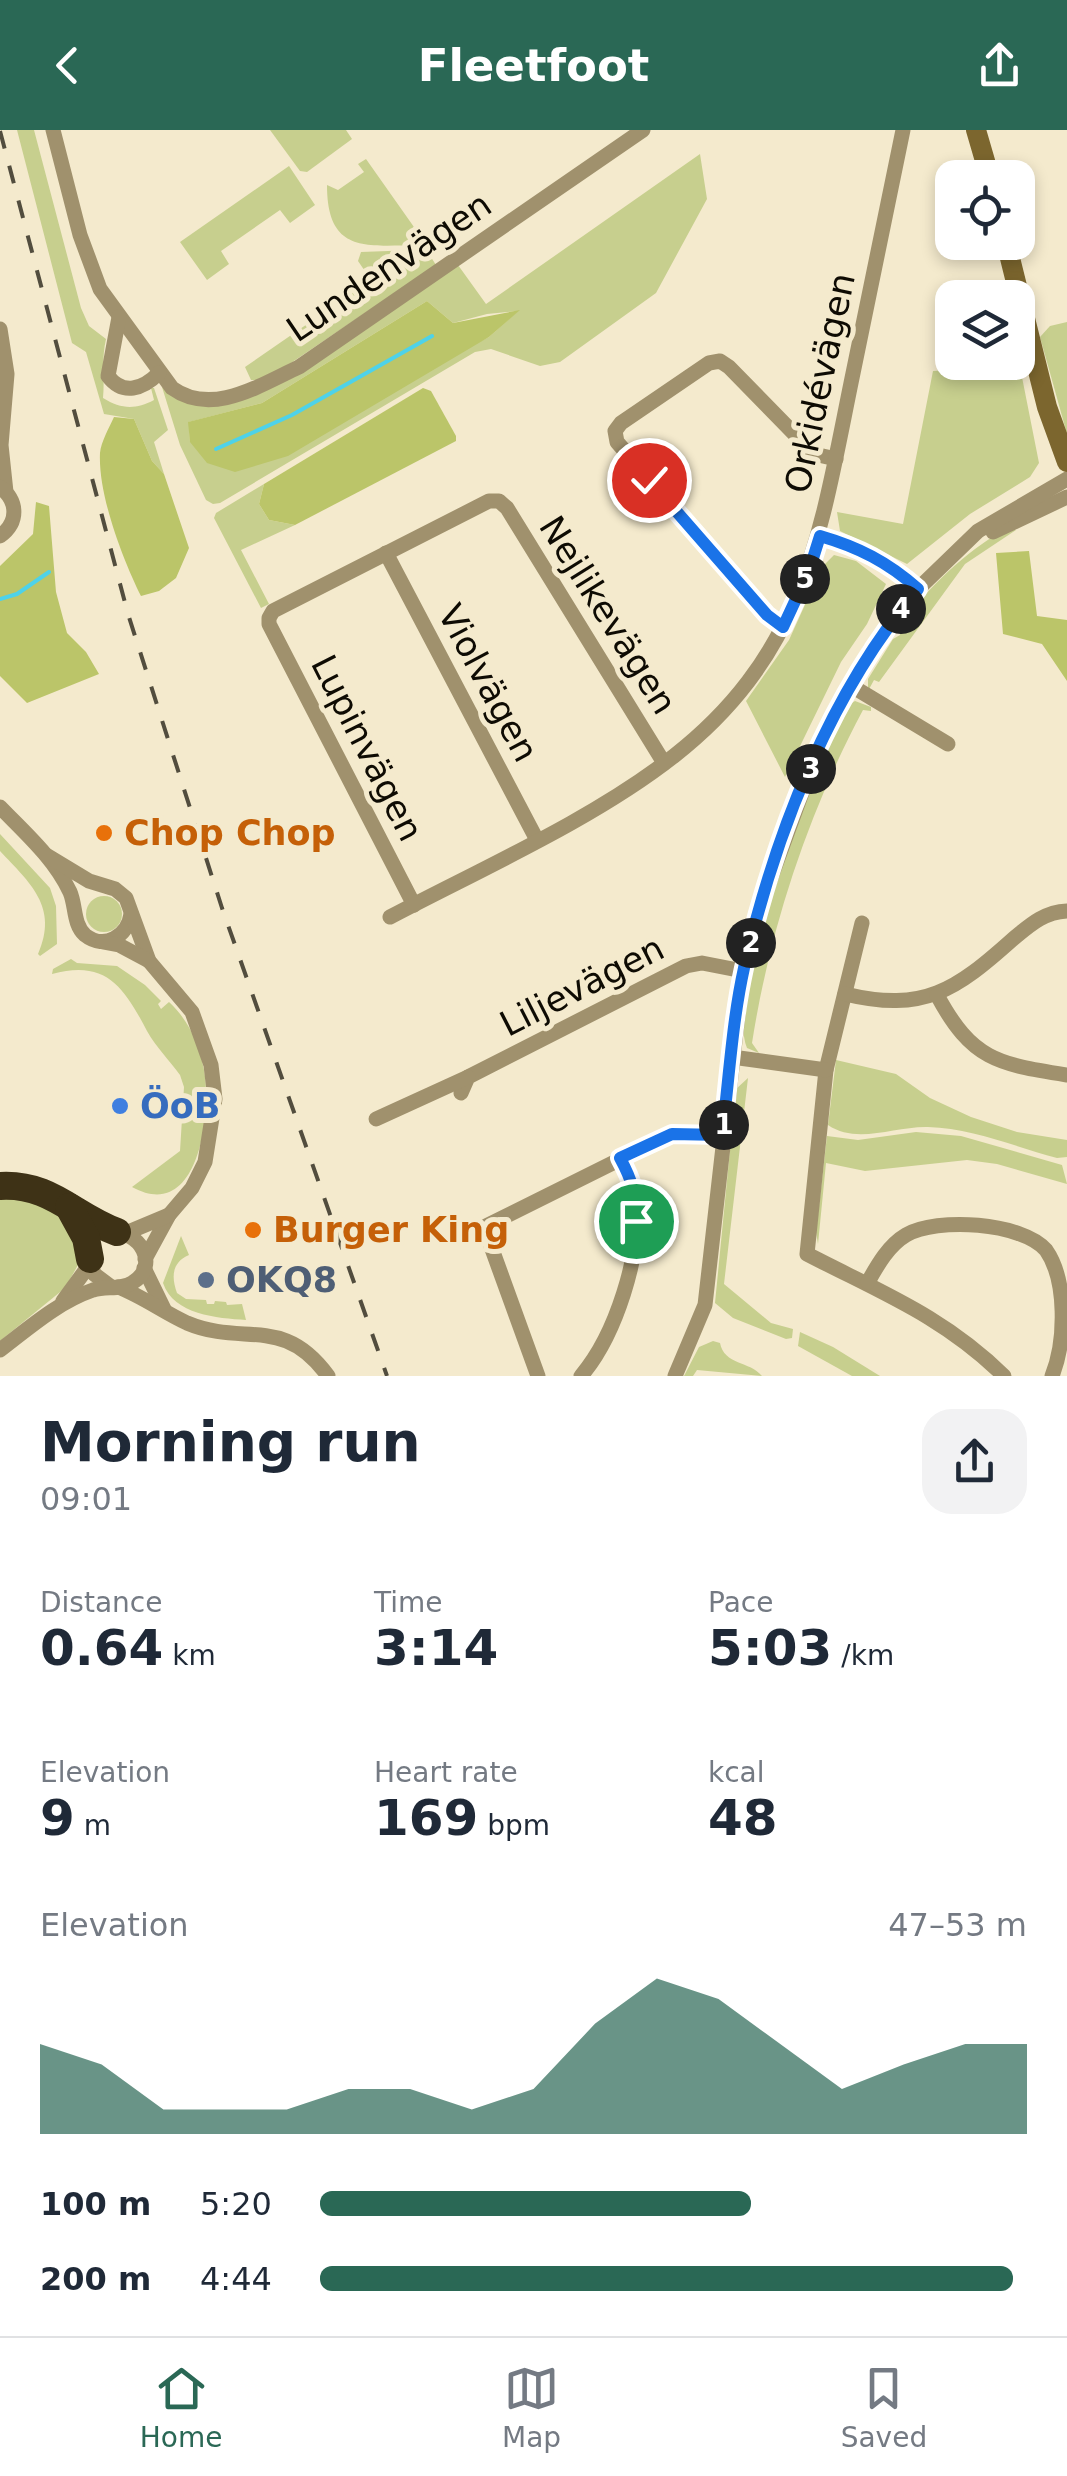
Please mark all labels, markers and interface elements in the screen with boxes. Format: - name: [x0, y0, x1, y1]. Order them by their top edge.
- icon: back: [40, 38, 95, 93]
- icon: share: [972, 38, 1027, 93]
- text: Fleetfoot: [418, 39, 649, 92]
- map controls: [935, 160, 1035, 380]
- button: locate: [935, 160, 1035, 260]
- street label: Lundenvägen: [279, 184, 499, 350]
- street label: Orkidévägen: [777, 269, 863, 497]
- button: layers: [935, 280, 1035, 380]
- pin: [607, 438, 692, 523]
- icon: check: [622, 453, 677, 508]
- street label: Nejlikevägen: [531, 509, 685, 721]
- pin: 5: [780, 554, 830, 604]
- text: 5: [795, 562, 815, 595]
- pin: 4: [876, 584, 926, 634]
- text: 4: [891, 592, 911, 625]
- street label: Violvägen: [430, 598, 546, 768]
- street label: Lupinvägen: [303, 648, 431, 848]
- pin: 3: [786, 744, 836, 794]
- text: 3: [801, 752, 821, 785]
- place label: Chop Chop: [124, 813, 336, 853]
- marker: Chop Chop: [93, 822, 115, 844]
- pin: 2: [726, 918, 776, 968]
- text: 2: [741, 926, 761, 959]
- street label: Liljevägen: [493, 928, 671, 1044]
- place label: ÖoB: [140, 1085, 220, 1126]
- marker: ÖoB: [109, 1095, 131, 1117]
- pin: 1: [699, 1100, 749, 1150]
- text: 1: [714, 1108, 734, 1141]
- pin: [594, 1179, 679, 1264]
- icon: arrive: [609, 1194, 664, 1249]
- place label: Burger King: [273, 1210, 509, 1250]
- marker: Burger King: [242, 1219, 264, 1241]
- place label: OKQ8: [226, 1260, 337, 1300]
- marker: OKQ8: [195, 1269, 217, 1291]
- button: share: [922, 1409, 1027, 1514]
- text: Morning run: [40, 1410, 421, 1474]
- text: 09:01: [40, 1480, 132, 1518]
- text: Distance: [40, 1586, 162, 1619]
- text: Time: [374, 1586, 443, 1619]
- text: Pace: [708, 1586, 773, 1619]
- text: 0.64: [40, 1619, 163, 1677]
- text: 3:14: [374, 1619, 498, 1677]
- text: 5:03: [708, 1619, 832, 1677]
- text: km: [163, 1639, 216, 1672]
- text: /km: [832, 1639, 894, 1672]
- text: Elevation: [40, 1756, 170, 1789]
- text: Heart rate: [374, 1756, 518, 1789]
- text: kcal: [708, 1756, 765, 1789]
- text: 9: [40, 1789, 75, 1847]
- text: 169: [374, 1789, 478, 1847]
- text: 48: [708, 1789, 778, 1847]
- text: m: [75, 1809, 111, 1842]
- text: bpm: [478, 1809, 550, 1842]
- text: Elevation: [40, 1906, 189, 1944]
- text: 47–53 m: [888, 1906, 1027, 1944]
- text: 100 m: [40, 2185, 151, 2223]
- text: 5:20: [200, 2185, 272, 2223]
- text: 200 m: [40, 2260, 151, 2298]
- text: 4:44: [200, 2260, 272, 2298]
- tab: Home: [140, 2361, 222, 2454]
- tab: Map: [502, 2361, 561, 2454]
- tab: Saved: [841, 2361, 927, 2454]

